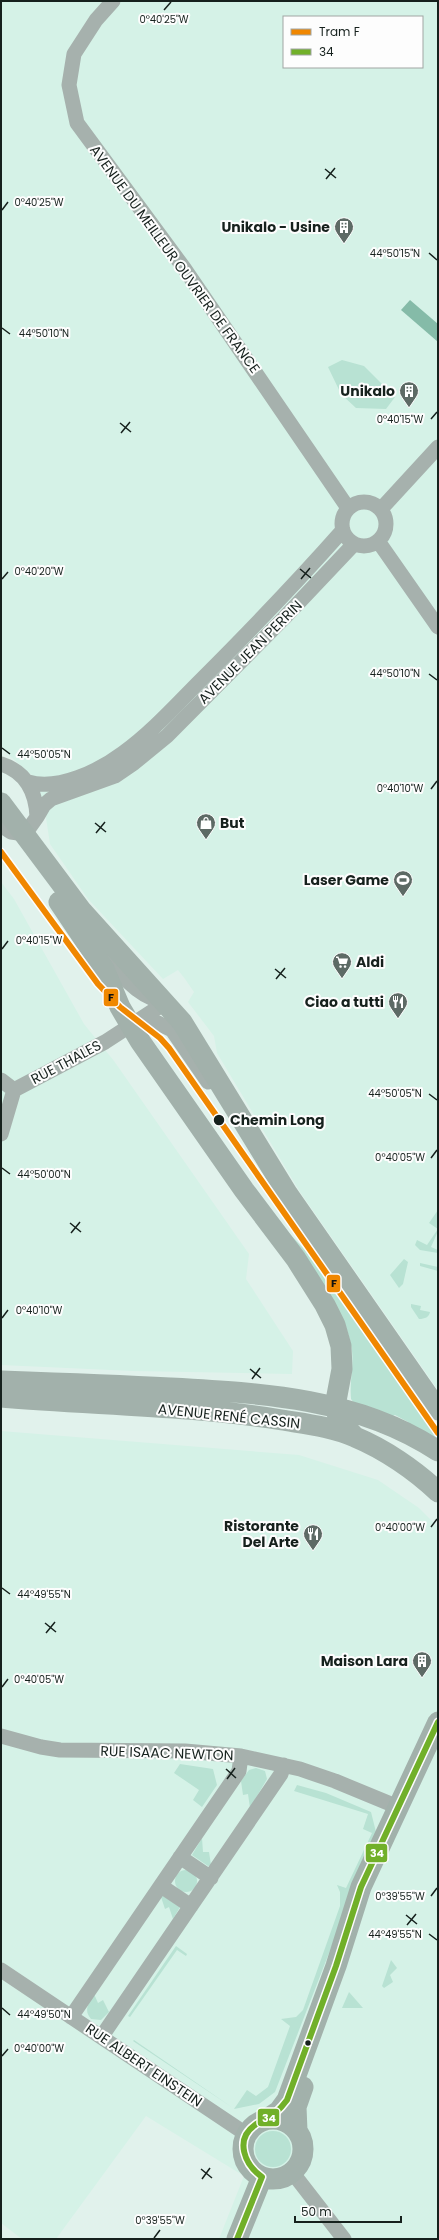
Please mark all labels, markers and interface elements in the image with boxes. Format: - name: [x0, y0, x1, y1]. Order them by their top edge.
- text: 0°40'25"W: [139, 12, 189, 27]
- legend: [283, 16, 423, 68]
- text: Tram F: [319, 23, 360, 40]
- text: 34: [319, 43, 334, 60]
- street label: AVENUE DU MEILLEUR OUVRIER DE FRANCE: [85, 141, 265, 377]
- text: 0°40'25"W: [14, 195, 64, 210]
- building icon: Unikalo - Usine: [333, 216, 355, 244]
- place label: Unikalo - Usine: [221, 217, 330, 237]
- text: 44°50'15"N: [370, 246, 420, 261]
- text: 44°50'10"N: [19, 326, 69, 341]
- building icon: Unikalo: [398, 380, 420, 408]
- place label: Unikalo: [340, 381, 395, 401]
- text: 0°40'15"W: [377, 412, 424, 427]
- text: 0°40'20"W: [14, 564, 64, 579]
- street label: AVENUE JEAN PERRIN: [194, 596, 306, 708]
- text: 44°50'10"N: [370, 666, 420, 681]
- text: 44°50'05"N: [17, 747, 71, 762]
- text: 0°40'10"W: [377, 781, 424, 796]
- shop icon: But: [195, 812, 217, 840]
- place label: But: [220, 813, 245, 833]
- sports icon: Laser Game: [392, 869, 414, 897]
- place label: Laser Game: [304, 870, 389, 890]
- text: 0°40'15"W: [16, 933, 63, 948]
- supermarket icon: Aldi: [331, 951, 353, 979]
- place label: Aldi: [356, 952, 384, 972]
- line badge: F: [103, 988, 119, 1007]
- text: F: [108, 989, 114, 1005]
- restaurant icon: Ciao a tutti: [387, 991, 409, 1019]
- place label: Ciao a tutti: [305, 992, 384, 1012]
- street label: RUE THALES: [27, 1035, 105, 1089]
- text: 44°50'05"N: [368, 1086, 422, 1101]
- place label: Chemin Long: [230, 1110, 325, 1130]
- marker: Chemin Long: [212, 1113, 226, 1127]
- text: 0°40'05"W: [375, 1150, 425, 1165]
- text: 44°50'00"N: [17, 1167, 71, 1182]
- line badge: F: [326, 1274, 341, 1293]
- text: F: [331, 1275, 337, 1291]
- text: 0°40'10"W: [16, 1303, 63, 1318]
- street label: AVENUE RENÉ CASSIN: [157, 1399, 301, 1433]
- place label: Ristorante Del Arte: [224, 1516, 299, 1552]
- text: 0°40'00"W: [375, 1520, 425, 1535]
- restaurant icon: Ristorante Del Arte: [302, 1523, 324, 1551]
- text: 44°49'55"N: [17, 1587, 71, 1602]
- building icon: Maison Lara: [411, 1650, 433, 1678]
- place label: Maison Lara: [321, 1651, 408, 1671]
- text: 0°40'05"W: [14, 1672, 64, 1687]
- street label: RUE ISAAC NEWTON: [100, 1741, 234, 1765]
- line badge: 34: [365, 1843, 388, 1863]
- text: 34: [370, 1845, 385, 1861]
- text: 0°39'55"W: [375, 1889, 425, 1904]
- text: 44°49'55"N: [368, 1927, 422, 1942]
- text: 44°49'50"N: [17, 2007, 71, 2022]
- street label: RUE ALBERT EINSTEIN: [82, 2018, 206, 2112]
- unlabelled marker: [303, 2038, 313, 2048]
- text: 0°40'00"W: [14, 2041, 64, 2056]
- line badge: 34: [257, 2108, 280, 2127]
- text: 34: [262, 2110, 277, 2126]
- scale bar: [295, 2198, 401, 2224]
- text: 50 m: [301, 2203, 332, 2220]
- text: 0°39'55"W: [135, 2213, 185, 2228]

